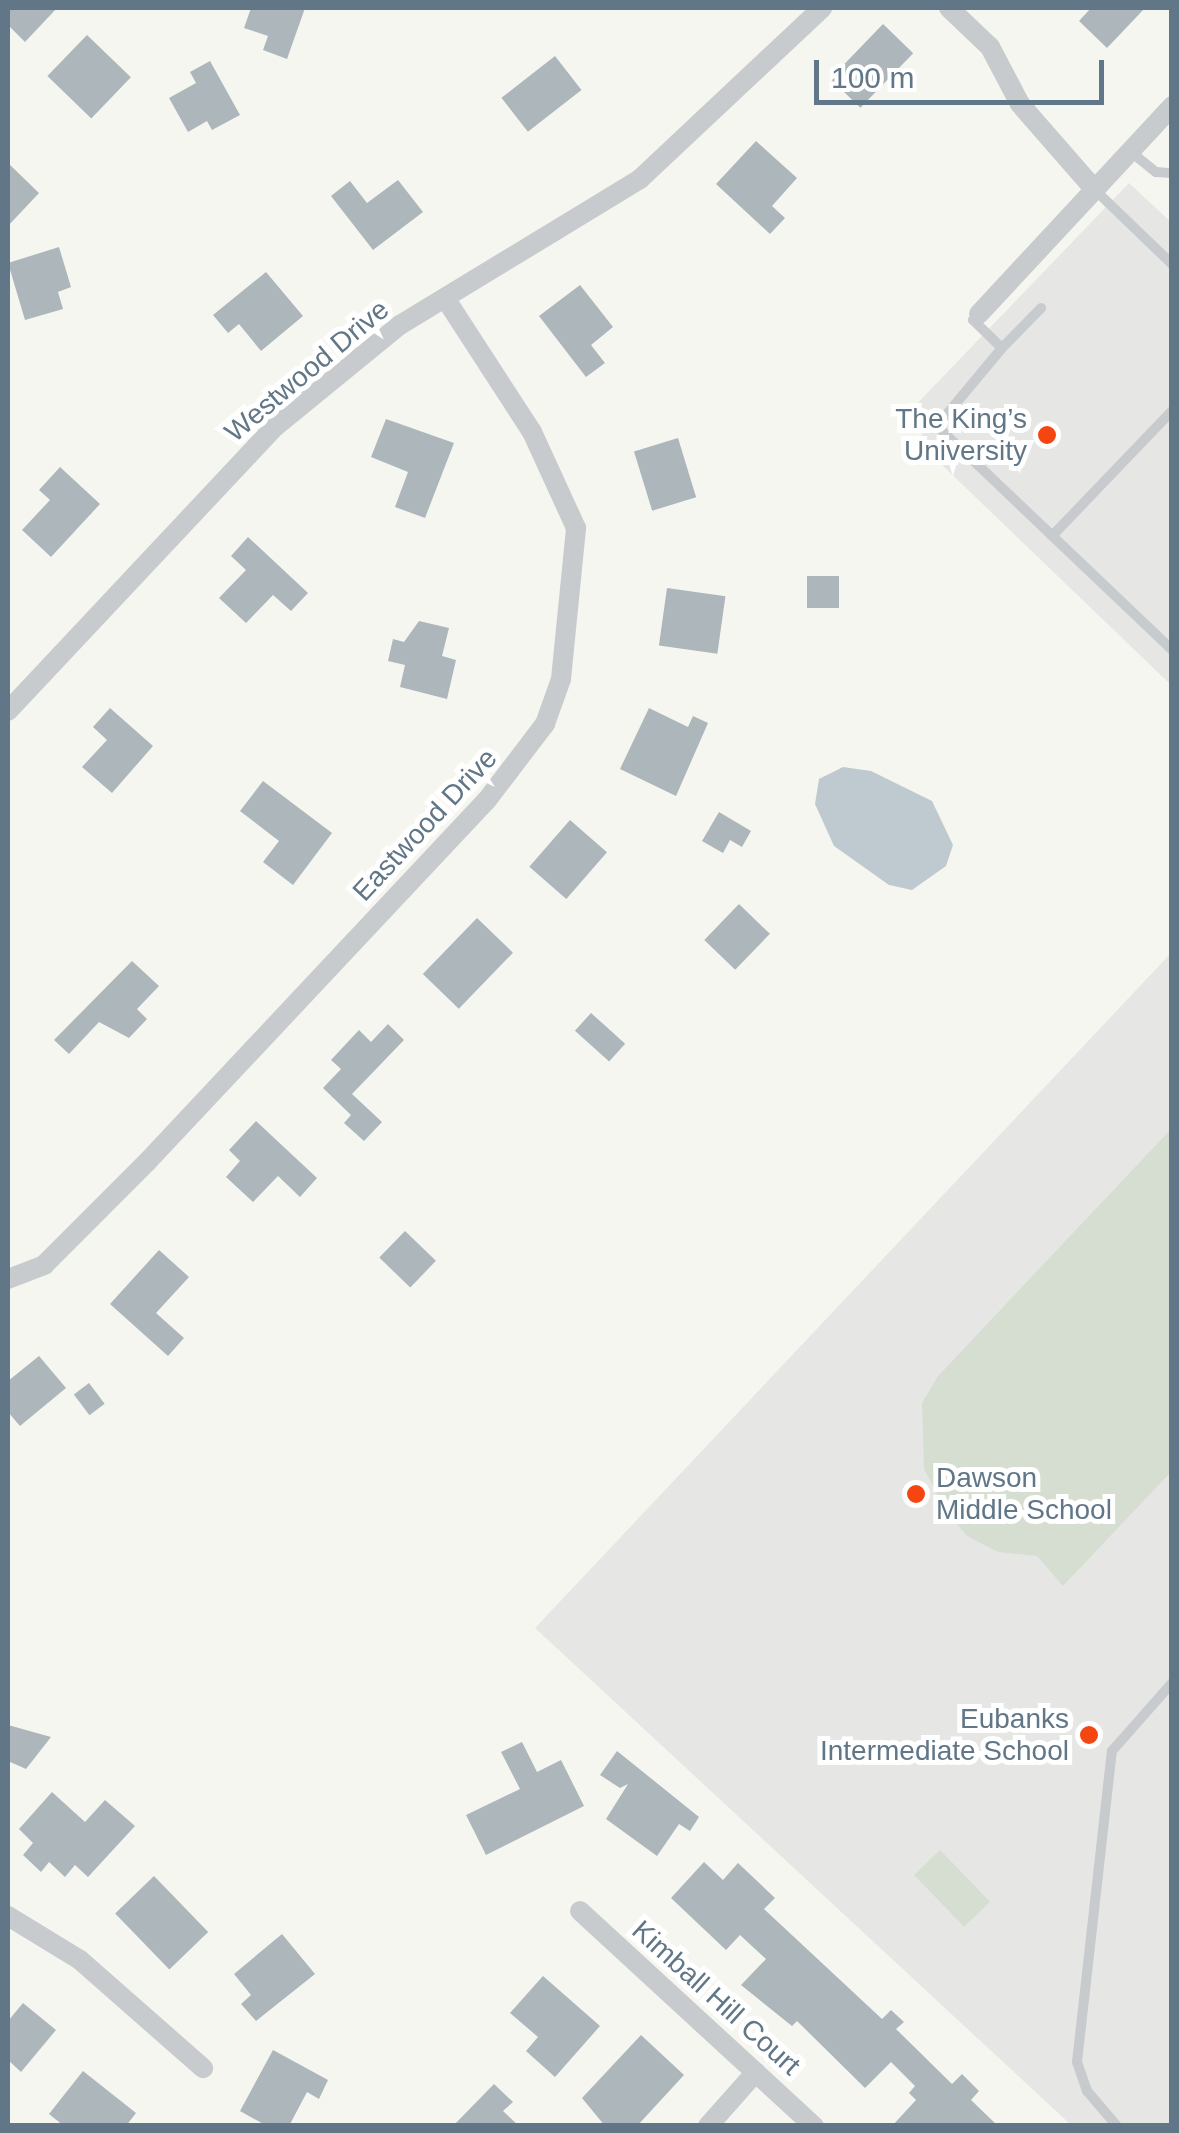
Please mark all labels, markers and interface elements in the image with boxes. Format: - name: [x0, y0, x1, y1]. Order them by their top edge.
- scale bar: [819, 40, 1109, 102]
- text: 100 m: [831, 61, 914, 94]
- street label: Westwood Drive: [218, 293, 396, 449]
- place label: The King’s University: [895, 402, 1027, 468]
- marker: The King’s University: [1036, 424, 1058, 446]
- street label: Eastwood Drive: [346, 742, 504, 908]
- place label: Dawson Middle School: [936, 1461, 1112, 1527]
- marker: Dawson Middle School: [905, 1483, 927, 1505]
- place label: Eubanks Intermediate School: [820, 1702, 1069, 1768]
- marker: Eubanks Intermediate School: [1078, 1724, 1100, 1746]
- street label: Kimball Hill Court: [625, 1914, 807, 2082]

